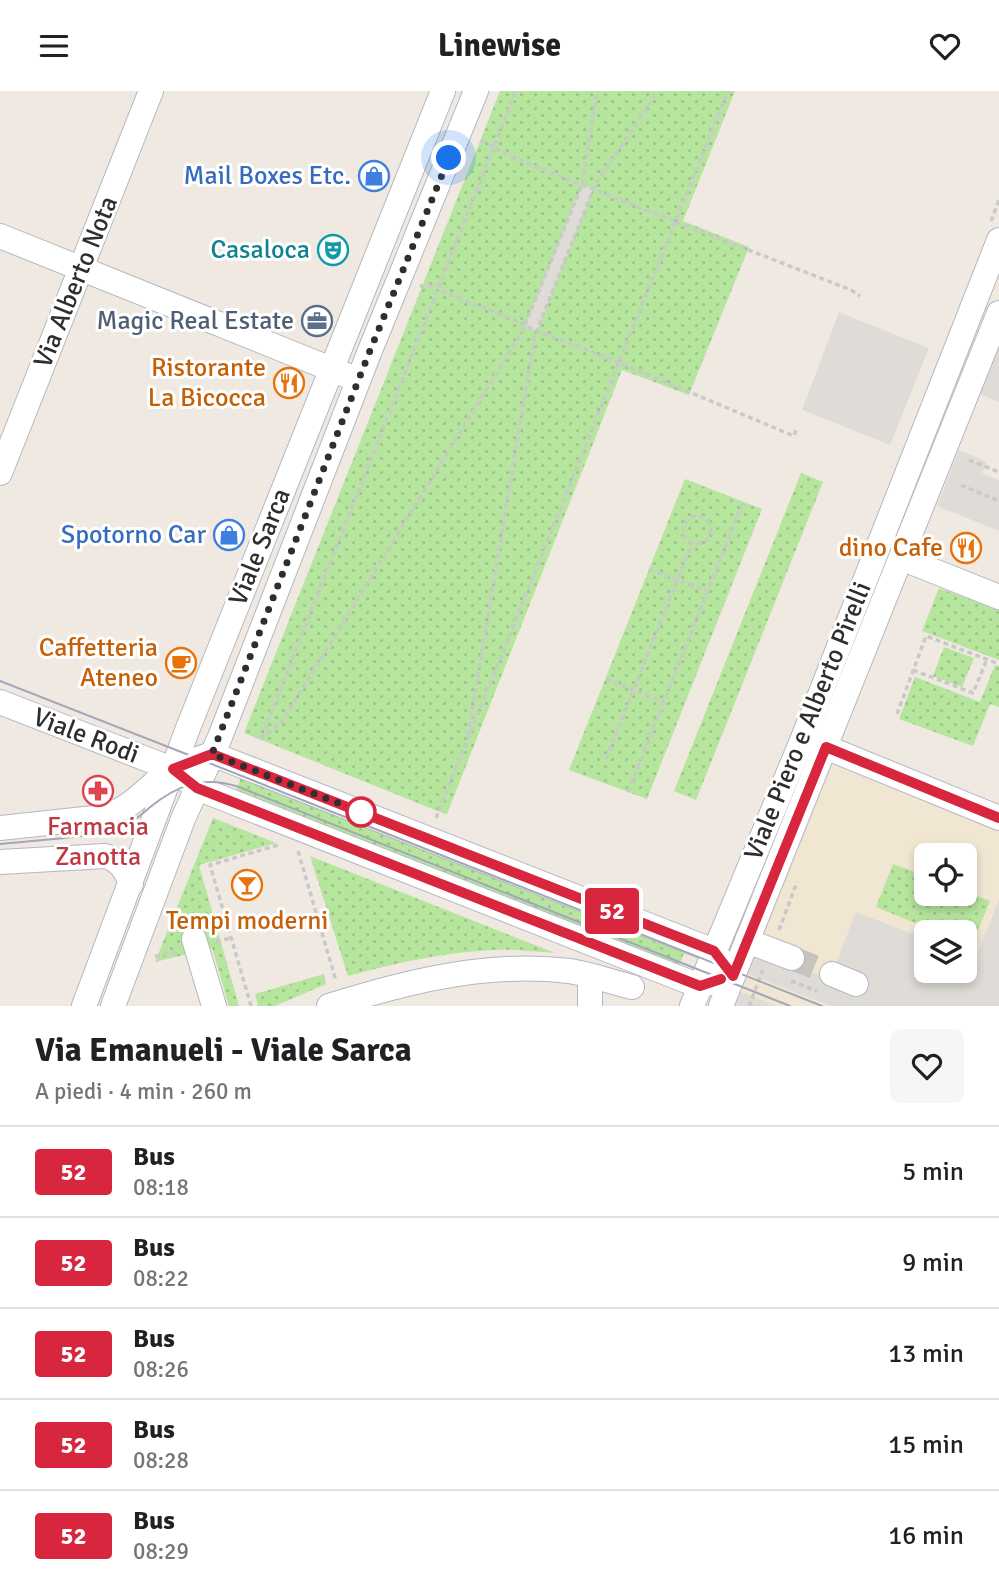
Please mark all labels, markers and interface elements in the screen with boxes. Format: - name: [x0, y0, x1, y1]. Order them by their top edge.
- text: Linewise: [438, 26, 561, 65]
- icon: menu: [35, 27, 73, 65]
- icon: heart: [926, 27, 964, 65]
- your location: [431, 140, 466, 175]
- shop icon: Mail Boxes Etc.: [357, 159, 391, 193]
- place label: Mail Boxes Etc.: [184, 160, 351, 192]
- street label: Via Alberto Nota: [27, 191, 125, 373]
- theatre icon: Casaloca: [316, 233, 350, 267]
- place label: Casaloca: [210, 234, 310, 266]
- office icon: Magic Real Estate: [300, 304, 334, 338]
- place label: Magic Real Estate: [96, 305, 294, 337]
- place label: Ristorante La Bicocca: [148, 352, 266, 414]
- restaurant icon: Ristorante La Bicocca: [272, 366, 306, 400]
- street label: Viale Sarca: [222, 484, 298, 610]
- shop icon: Spotorno Car: [212, 518, 246, 552]
- place label: Spotorno Car: [61, 519, 206, 551]
- restaurant icon: dino Cafe: [949, 531, 983, 565]
- place label: dino Cafe: [839, 532, 943, 564]
- street label: Viale Piero e Alberto Pirelli: [738, 577, 878, 865]
- place label: Caffetteria Ateneo: [39, 632, 158, 694]
- cafe icon: Caffetteria Ateneo: [164, 646, 198, 680]
- street label: Viale Rodi: [29, 701, 143, 771]
- pharmacy icon: Farmacia Zanotta: [81, 774, 115, 808]
- unlabelled marker: [346, 797, 376, 827]
- place label: Farmacia Zanotta: [47, 811, 149, 873]
- map controls: [914, 843, 977, 983]
- button: locate: [914, 843, 977, 906]
- bar icon: Tempi moderni: [230, 868, 264, 902]
- line badge: 52: [580, 888, 644, 934]
- text: 52: [599, 896, 625, 926]
- place label: Tempi moderni: [166, 905, 328, 937]
- button: layers: [914, 920, 977, 983]
- button: heart: [890, 1029, 964, 1103]
- text: Via Emanueli - Viale Sarca: [35, 1030, 412, 1071]
- text: A piedi · 4 min · 260 m: [35, 1077, 252, 1106]
- text: Bus: [133, 1141, 175, 1173]
- text: 5 min: [902, 1156, 964, 1188]
- text: 52: [61, 1157, 86, 1187]
- text: 08:18: [133, 1173, 189, 1202]
- text: Bus: [133, 1232, 175, 1264]
- text: 9 min: [902, 1247, 964, 1279]
- text: 52: [61, 1248, 86, 1278]
- text: 08:22: [133, 1264, 189, 1293]
- text: Bus: [133, 1323, 175, 1355]
- text: 13 min: [888, 1338, 964, 1370]
- text: 52: [61, 1339, 86, 1369]
- text: 08:26: [133, 1355, 189, 1384]
- text: Bus: [133, 1414, 175, 1446]
- text: 15 min: [888, 1429, 964, 1461]
- text: 52: [61, 1430, 86, 1460]
- text: 08:28: [133, 1446, 189, 1475]
- text: Bus: [133, 1505, 175, 1537]
- text: 16 min: [888, 1520, 964, 1552]
- text: 52: [61, 1521, 86, 1551]
- text: 08:29: [133, 1537, 189, 1566]

